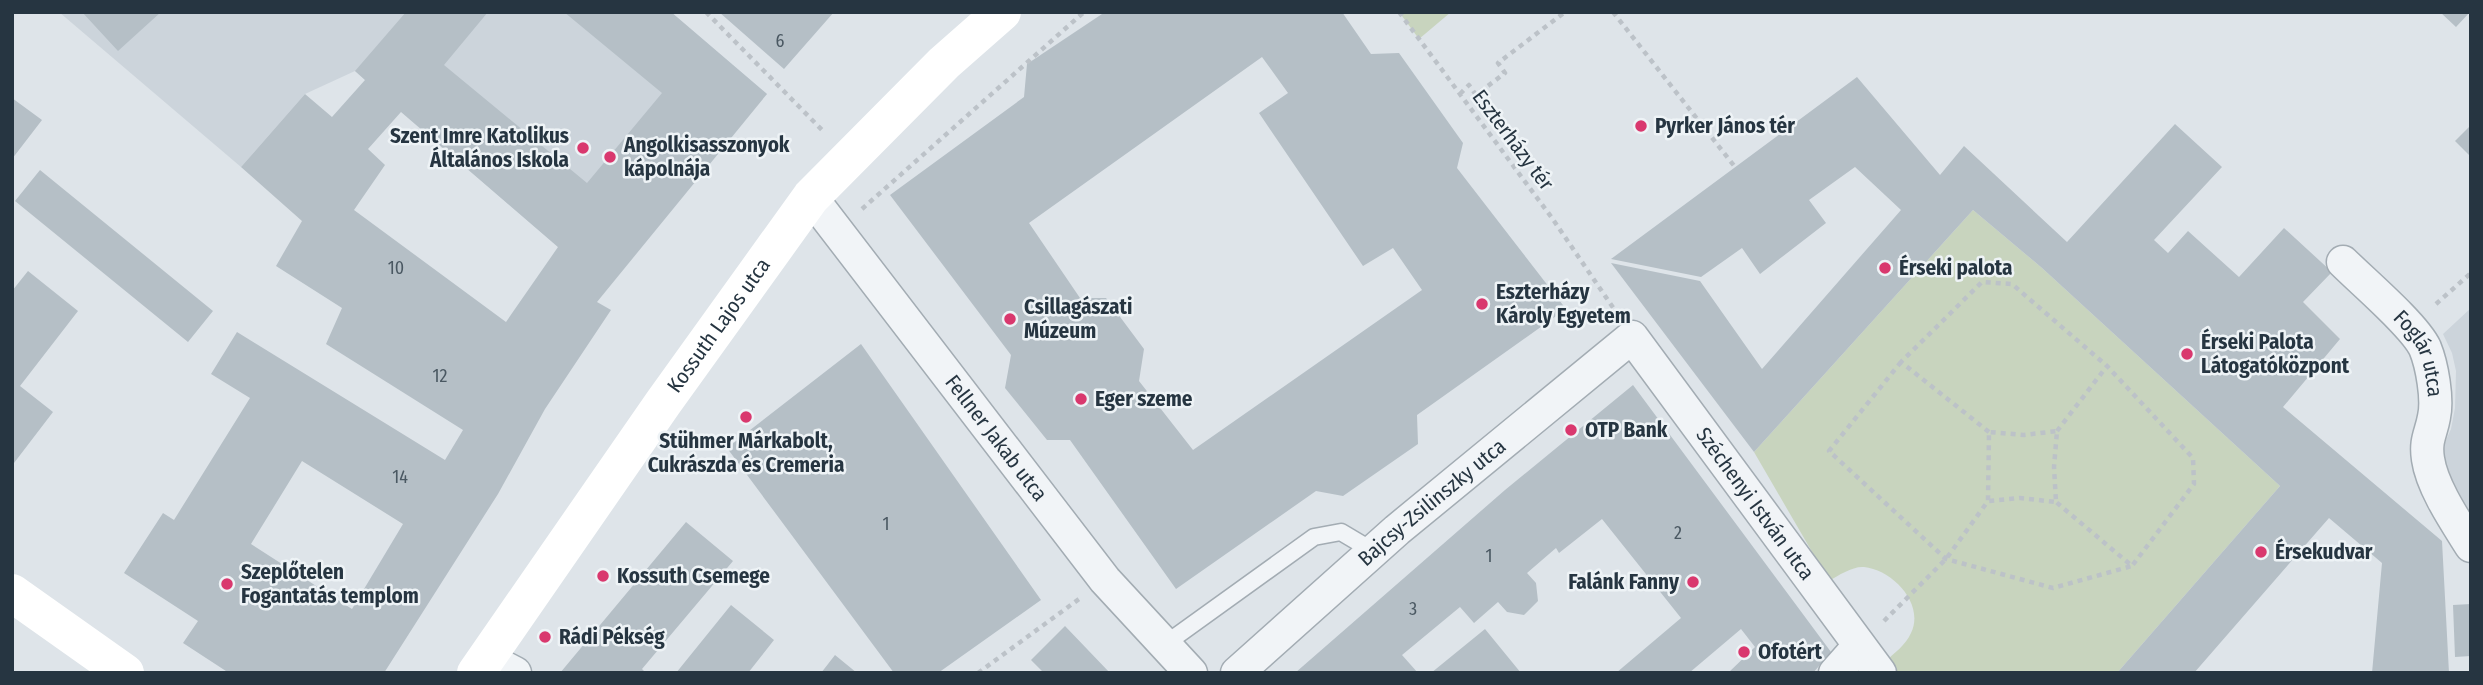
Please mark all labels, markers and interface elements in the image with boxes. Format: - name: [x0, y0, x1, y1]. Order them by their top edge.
- house number: 6: [776, 30, 785, 52]
- street label: Eszterházy tér: [1467, 84, 1560, 196]
- place label: Pyrker János tér: [1655, 113, 1795, 139]
- marker: Pyrker János tér: [1633, 118, 1649, 134]
- place label: Szent Imre Katolikus Általános Iskola: [390, 123, 569, 173]
- place label: Angolkisasszonyok kápolnája: [623, 132, 790, 182]
- marker: Szent Imre Katolikus Általános Iskola: [575, 140, 591, 156]
- marker: Angolkisasszonyok kápolnája: [602, 149, 618, 165]
- street label: Kossuth Lajos utca: [662, 253, 776, 398]
- place label: Érseki palota: [1899, 254, 2012, 281]
- house number: 10: [388, 257, 404, 279]
- marker: Érseki palota: [1877, 260, 1893, 276]
- place label: Eszterházy Károly Egyetem: [1496, 279, 1631, 329]
- place label: Csillagászati Múzeum: [1024, 294, 1132, 344]
- marker: Eszterházy Károly Egyetem: [1474, 296, 1490, 312]
- street label: Foglár utca: [2388, 305, 2448, 398]
- marker: Csillagászati Múzeum: [1002, 311, 1018, 327]
- place label: Érseki Palota Látogatóközpont: [2201, 328, 2350, 379]
- marker: Érseki Palota Látogatóközpont: [2179, 346, 2195, 362]
- house number: 12: [433, 365, 448, 387]
- street label: Fellner Jakab utca: [939, 370, 1053, 506]
- place label: Eger szeme: [1095, 386, 1193, 412]
- marker: Eger szeme: [1073, 391, 1089, 407]
- marker: Stühmer Márkabolt, Cukrászda és Cremeria: [738, 409, 754, 425]
- place label: OTP Bank: [1585, 417, 1668, 443]
- marker: OTP Bank: [1563, 422, 1579, 438]
- street label: Széchenyi István utca: [1690, 422, 1820, 585]
- place label: Stühmer Márkabolt, Cukrászda és Cremeria: [648, 428, 844, 478]
- street label: Bajcsy-Zsilinszky utca: [1353, 433, 1511, 572]
- house number: 14: [392, 466, 408, 488]
- house number: 1: [882, 513, 890, 535]
- house number: 2: [1674, 522, 1682, 544]
- place label: Érsekudvar: [2275, 538, 2373, 565]
- marker: Érsekudvar: [2253, 544, 2269, 560]
- house number: 1: [1485, 545, 1493, 567]
- place label: Szeplőtelen Fogantatás templom: [241, 559, 419, 609]
- place label: Kossuth Csemege: [617, 563, 770, 589]
- marker: Kossuth Csemege: [595, 568, 611, 584]
- place label: Falánk Fanny: [1568, 569, 1680, 595]
- marker: Falánk Fanny: [1685, 574, 1701, 590]
- marker: Szeplőtelen Fogantatás templom: [219, 576, 235, 592]
- house number: 3: [1409, 598, 1417, 620]
- place label: Rádi Pékség: [559, 624, 665, 650]
- marker: Rádi Pékség: [537, 629, 553, 645]
- place label: Ofotért: [1758, 639, 1822, 665]
- marker: Ofotért: [1736, 644, 1752, 660]

